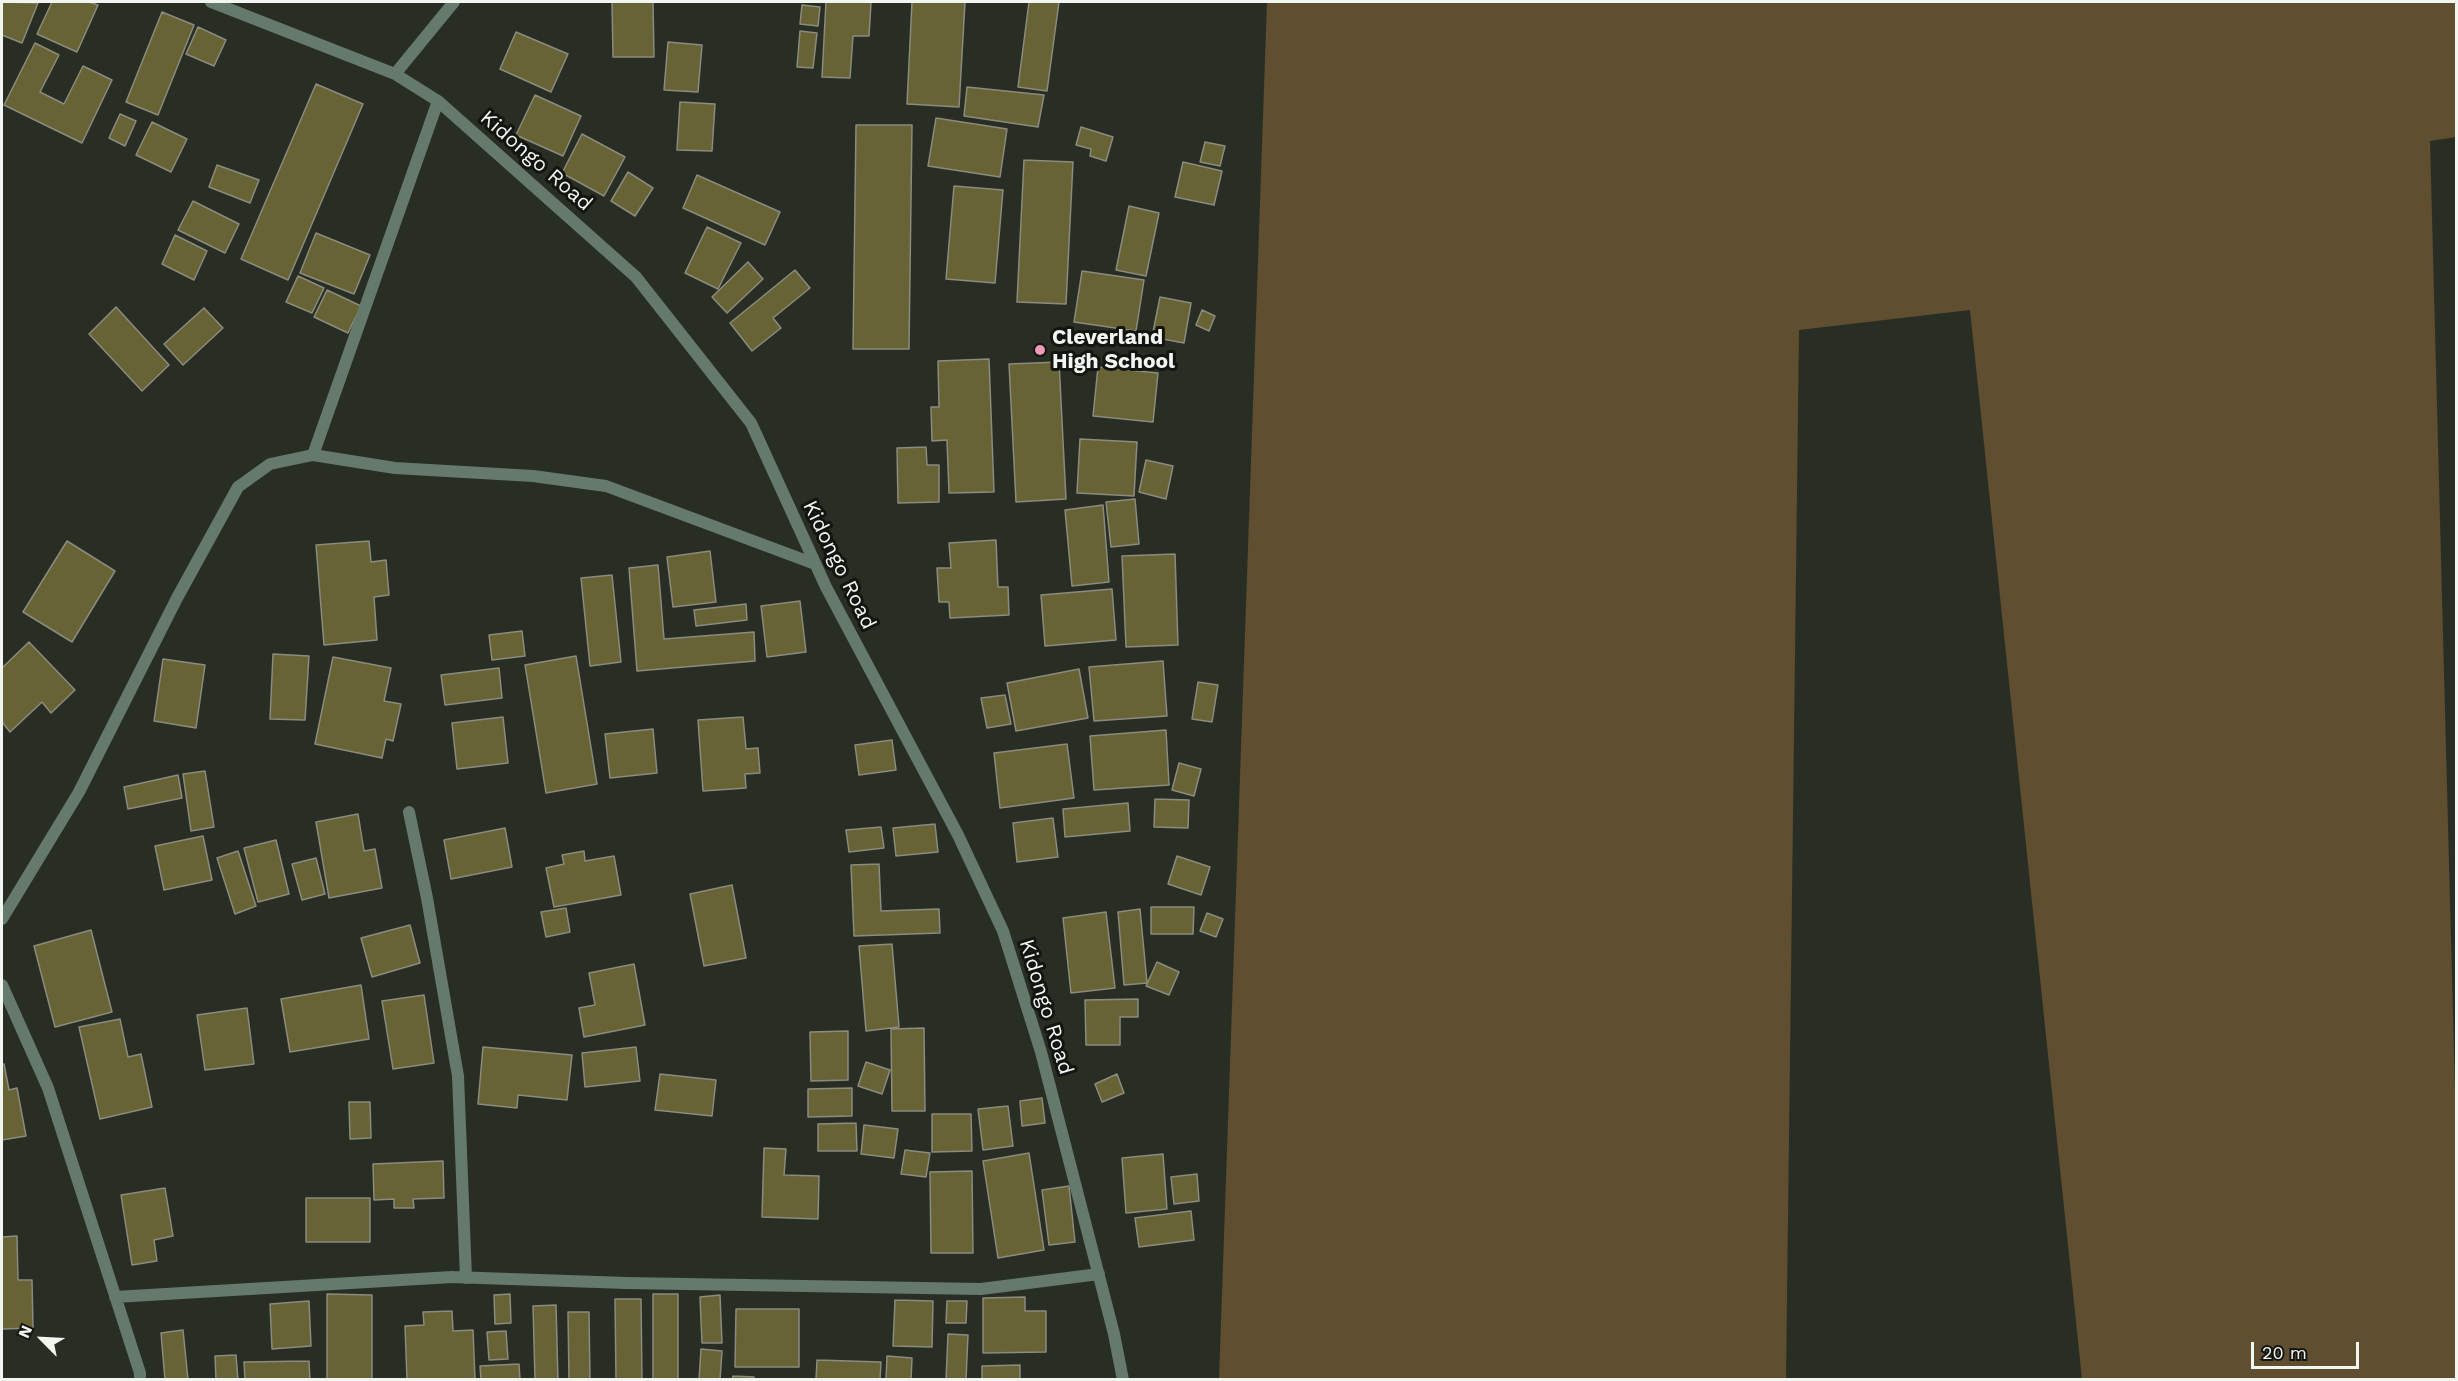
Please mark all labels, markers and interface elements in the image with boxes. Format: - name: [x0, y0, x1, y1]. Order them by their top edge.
- street label: Kidongo Road: [475, 105, 597, 217]
- place label: Cleverland High School: [1052, 325, 1175, 375]
- marker: Cleverland High School: [1033, 343, 1047, 357]
- street label: Kidongo Road: [797, 496, 881, 634]
- street label: Kidongo Road: [1013, 936, 1079, 1078]
- north arrow: [12, 1309, 72, 1369]
- text: N: [14, 1322, 36, 1341]
- scale bar: [2254, 1330, 2362, 1368]
- text: 20 m: [2262, 1342, 2307, 1363]

